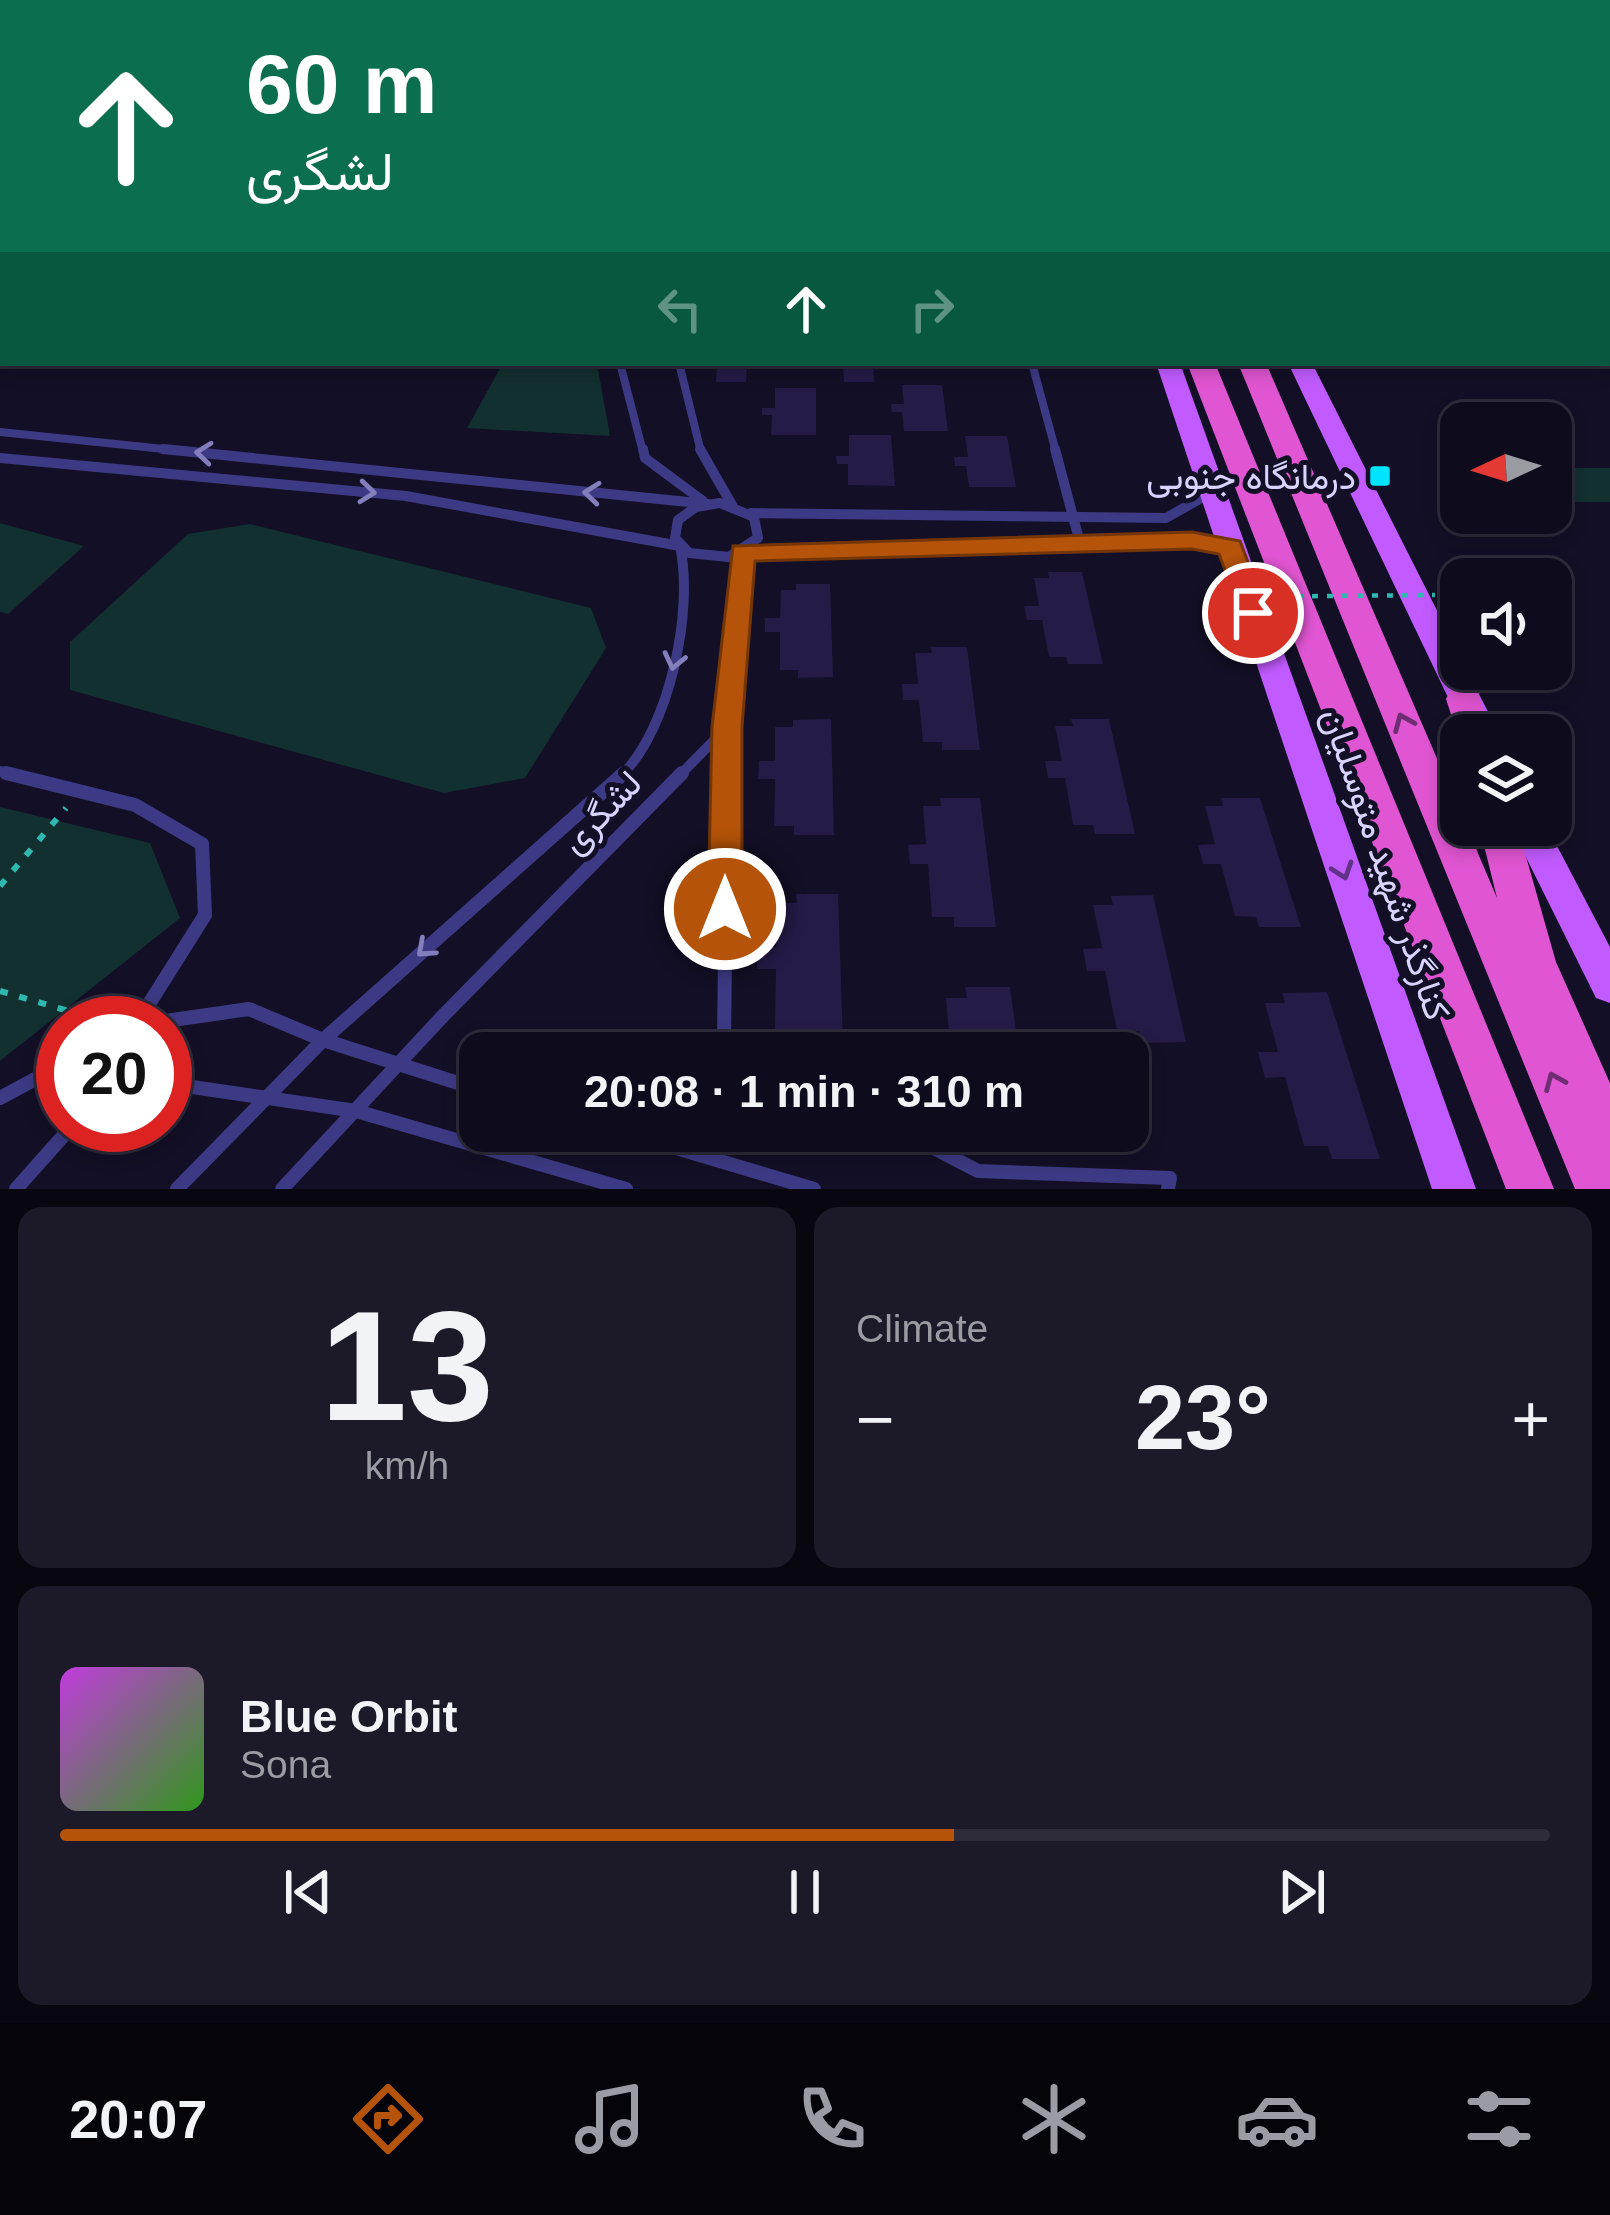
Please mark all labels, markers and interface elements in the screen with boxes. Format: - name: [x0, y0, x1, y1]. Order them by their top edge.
- text: 60 m: [246, 37, 437, 131]
- icon: ahead: [48, 48, 204, 204]
- text: لشگری: [246, 141, 394, 201]
- icon: left: [647, 276, 713, 342]
- icon: ahead: [773, 276, 839, 342]
- icon: right: [899, 276, 965, 342]
- north arrow: [1440, 402, 1572, 534]
- map controls: [1440, 402, 1572, 846]
- one-way arrow: [194, 441, 213, 466]
- place label: درمانگاه جنوبی: [1146, 456, 1356, 499]
- marker: درمانگاه جنوبی: [1367, 463, 1393, 489]
- one-way arrow: [358, 479, 377, 504]
- one-way arrow: [582, 481, 601, 506]
- button: sound: [1440, 558, 1572, 690]
- pin: [1202, 562, 1304, 664]
- icon: arrive: [1220, 580, 1286, 646]
- one-way arrow: [663, 650, 688, 670]
- street label: کنارگذر شهید متوسلیان: [1311, 703, 1459, 1026]
- one-way arrow: [1393, 712, 1417, 734]
- button: layers: [1440, 714, 1572, 846]
- street label: لشگری: [552, 762, 651, 863]
- position arrow: [662, 846, 788, 972]
- one-way arrow: [1329, 859, 1353, 880]
- one-way arrow: [417, 935, 439, 957]
- speed limit sign: 20: [36, 996, 192, 1152]
- text: 20:08 · 1 min · 310 m: [584, 1066, 1024, 1117]
- one-way arrow: [1544, 1072, 1568, 1093]
- text: 13: [320, 1279, 494, 1453]
- text: Climate: [856, 1307, 988, 1350]
- text: 23°: [1135, 1368, 1271, 1468]
- text: −: [856, 1382, 895, 1456]
- text: +: [1511, 1382, 1550, 1456]
- text: km/h: [365, 1444, 449, 1487]
- text: Blue Orbit: [240, 1691, 458, 1742]
- text: Sona: [240, 1743, 331, 1786]
- icon: previous: [275, 1859, 341, 1925]
- icon: pause: [772, 1859, 838, 1925]
- icon: next: [1269, 1859, 1335, 1925]
- icon: directions: [346, 2077, 430, 2161]
- icon: music: [568, 2077, 652, 2161]
- icon: phone: [790, 2077, 874, 2161]
- icon: climate: [1012, 2077, 1096, 2161]
- icon: car: [1235, 2077, 1319, 2161]
- icon: filters: [1457, 2077, 1541, 2161]
- text: 20:07: [69, 2089, 207, 2149]

